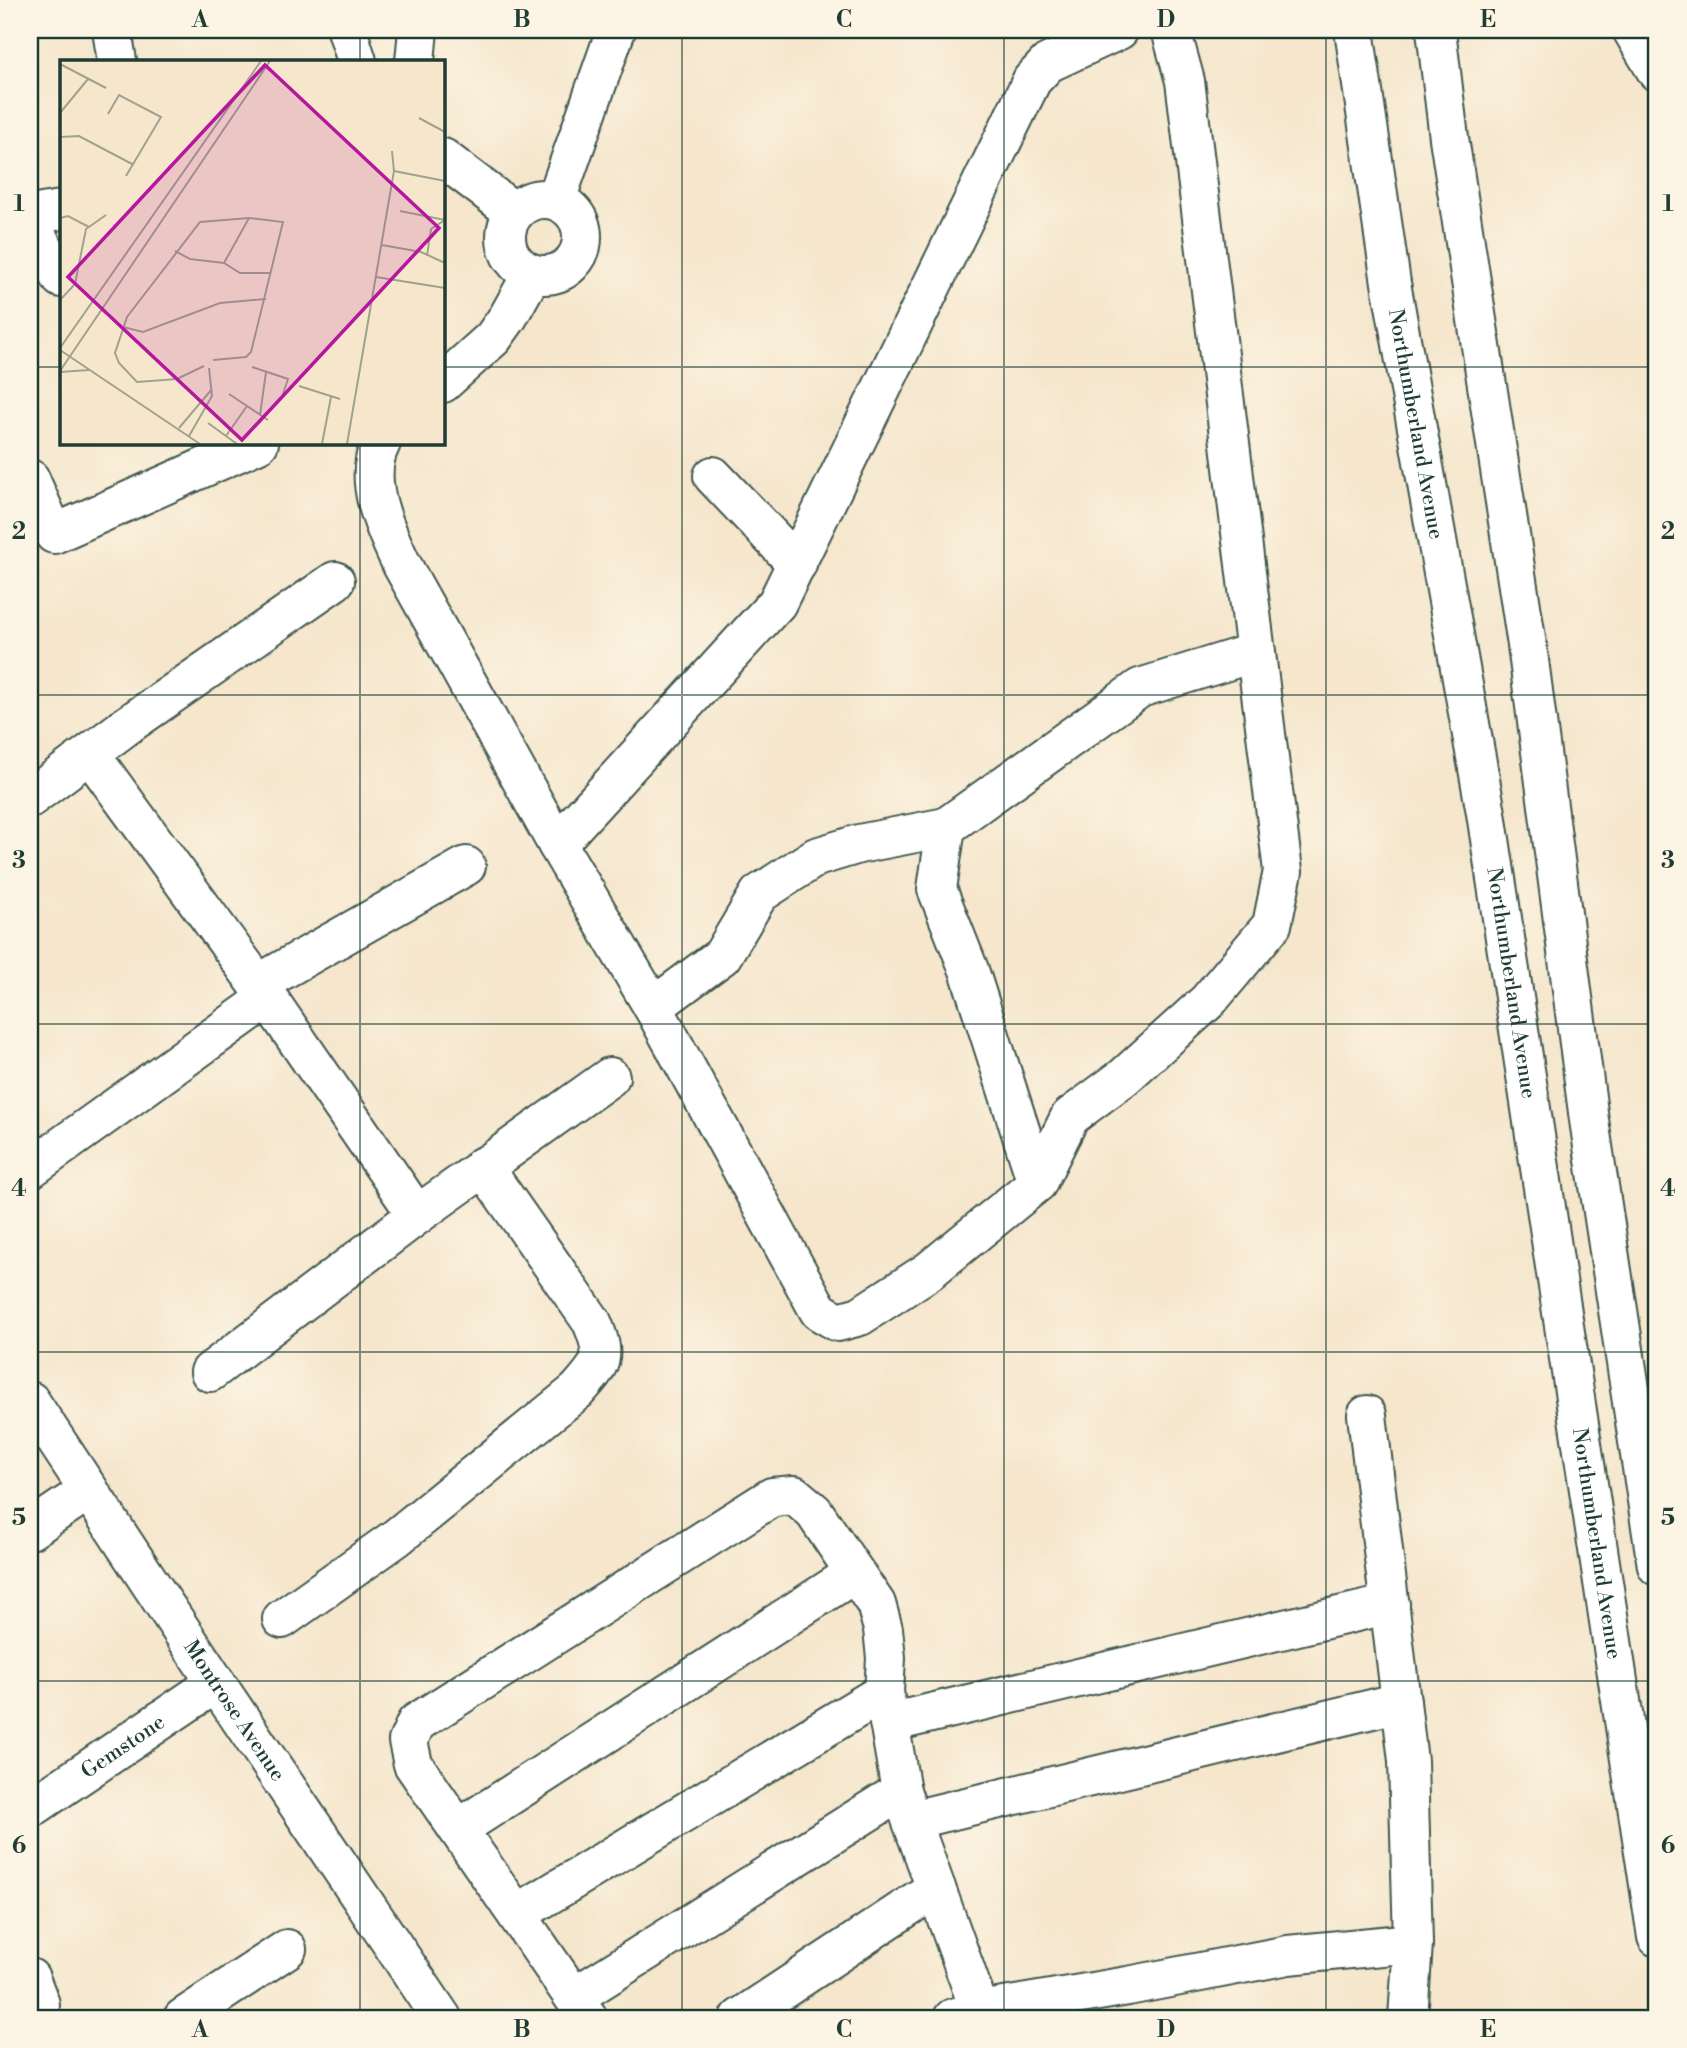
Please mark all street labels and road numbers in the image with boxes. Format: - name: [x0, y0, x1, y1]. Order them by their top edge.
- street label: Northumberland Avenue: [1382, 307, 1449, 542]
- street label: Northumberland Avenue: [1480, 866, 1541, 1101]
- street label: Northumberland Avenue: [1566, 1426, 1627, 1661]
- street label: Montrose Avenue: [177, 1635, 290, 1786]
- street label: Gemstone: [76, 1709, 170, 1785]

